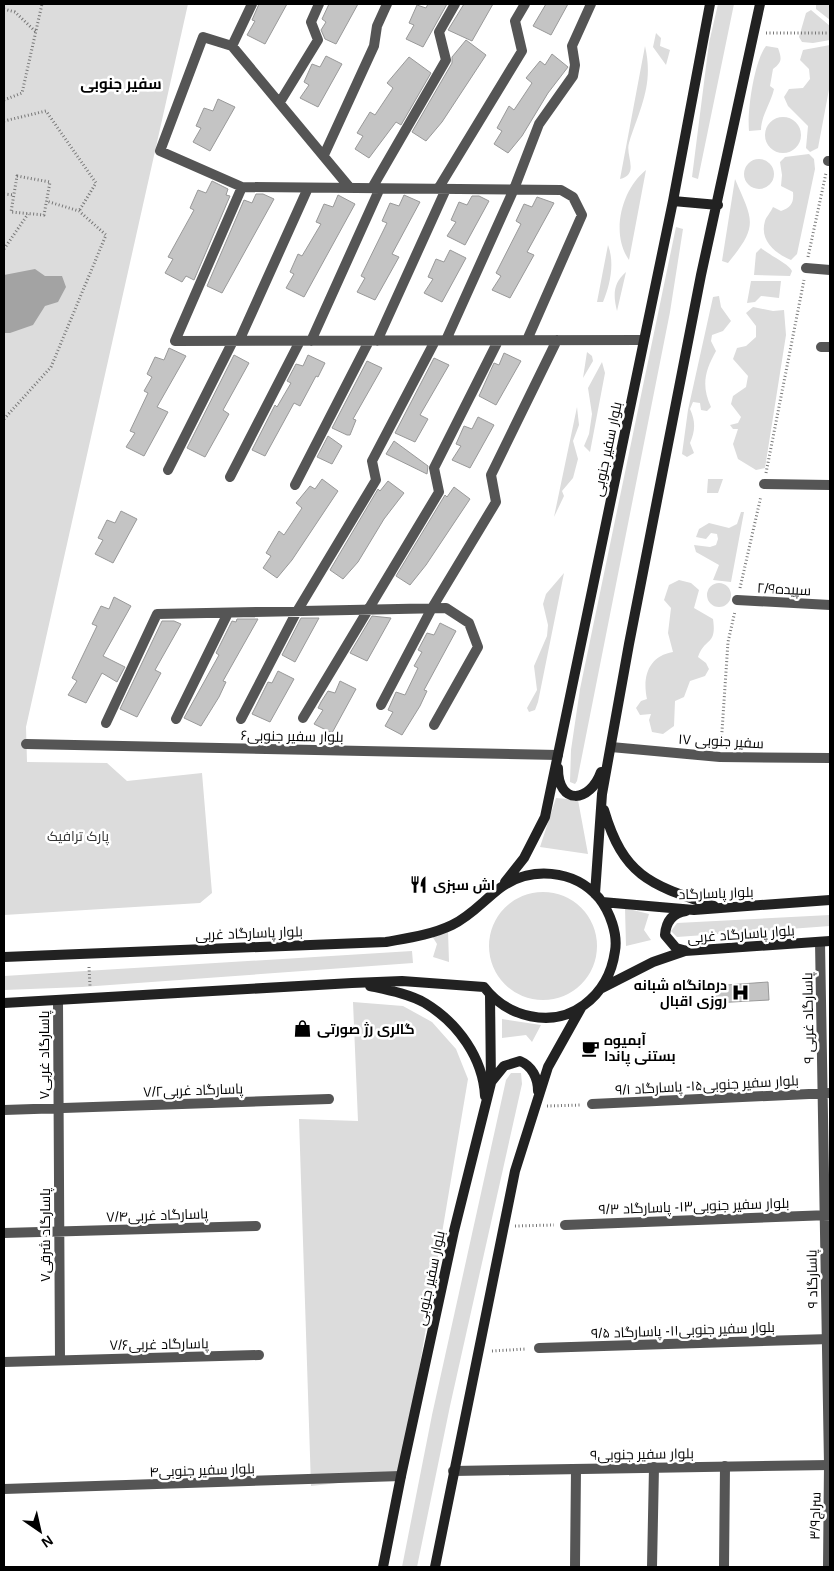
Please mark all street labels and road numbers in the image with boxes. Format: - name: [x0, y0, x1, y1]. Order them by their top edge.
- street label: بلوار سفیر جنوبی: [589, 400, 625, 498]
- street label: سپیده۲/۹: [756, 580, 811, 600]
- street label: بلوار سفیر جنوبی۶: [240, 727, 344, 745]
- street label: سفیر جنوبی ۱۷: [678, 731, 764, 751]
- street label: بلوار پاسارگاد: [678, 884, 754, 904]
- street label: بلوار پاسارگاد غربی: [687, 922, 795, 948]
- street label: بلوار پاسارگاد غربی: [195, 923, 303, 945]
- street label: پاسارگاد غربی ۹: [799, 972, 819, 1064]
- street label: پاسارگاد غربی۷: [36, 1010, 54, 1099]
- street label: بلوار سفیر جنوبی۱۵- پاسارگاد ۹/۱: [615, 1072, 799, 1100]
- street label: پاسارگاد غربی۷/۲: [143, 1080, 244, 1102]
- street label: پاسارگاد شرقی۷: [37, 1188, 55, 1282]
- street label: بلوار سفیر جنوبی۱۳- پاسارگاد ۹/۳: [598, 1195, 790, 1219]
- street label: پاسارگاد غربی۷/۴: [106, 1205, 209, 1227]
- street label: بلوار سفیر جنوبی: [412, 1229, 448, 1327]
- street label: پاسارگاد ۹: [803, 1249, 823, 1309]
- street label: بلوار سفیر جنوبی۱۱- پاسارگاد ۹/۵: [591, 1319, 775, 1343]
- street label: پاسارگاد غربی۷/۶: [109, 1335, 209, 1355]
- street label: بلوار سفیر جنوبی۹: [590, 1445, 694, 1463]
- street label: بلوار سفیر جنوبی۴: [149, 1460, 255, 1480]
- street label: سراج۳/۹: [807, 1492, 824, 1540]

